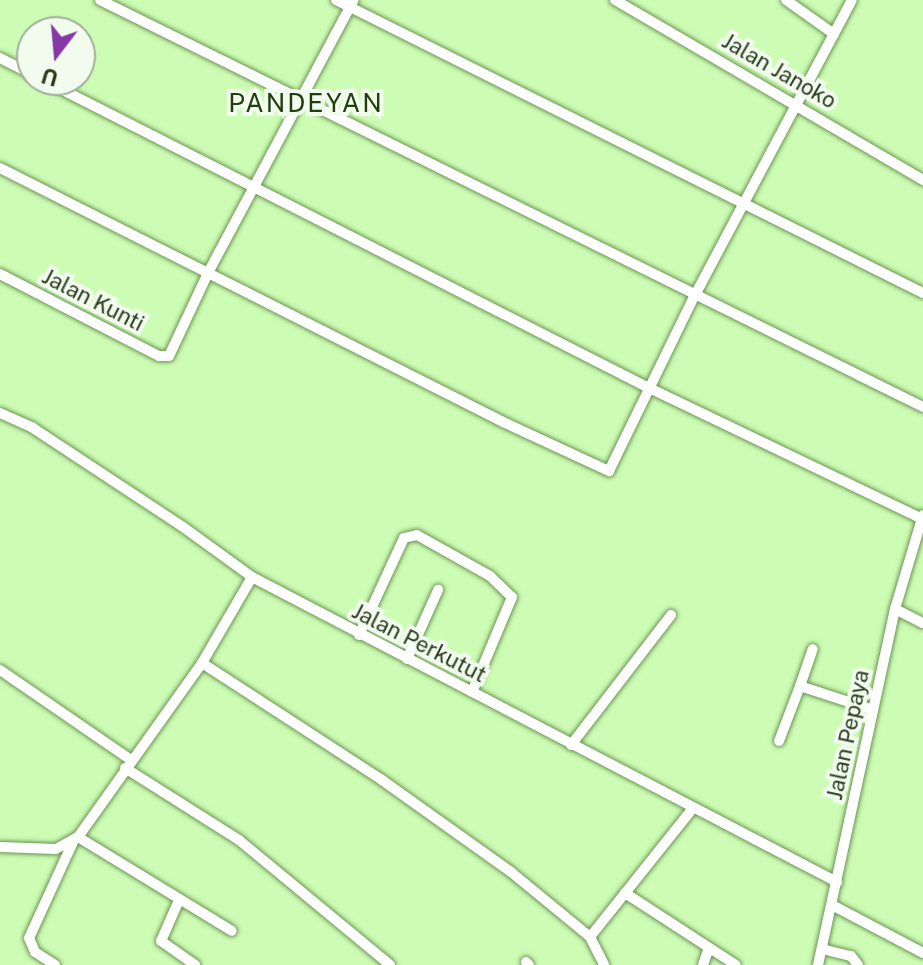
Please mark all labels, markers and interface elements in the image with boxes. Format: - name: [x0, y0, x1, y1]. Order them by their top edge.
- north arrow: [16, 16, 96, 96]
- street label: Jalan Janoko: [717, 28, 841, 114]
- text: U: [39, 62, 61, 92]
- district label: PANDEYAN: [228, 87, 384, 119]
- street label: Jalan Kunti: [38, 263, 148, 337]
- street label: Jalan Perkutut: [348, 598, 490, 688]
- street label: Jalan Pepaya: [821, 668, 875, 802]

